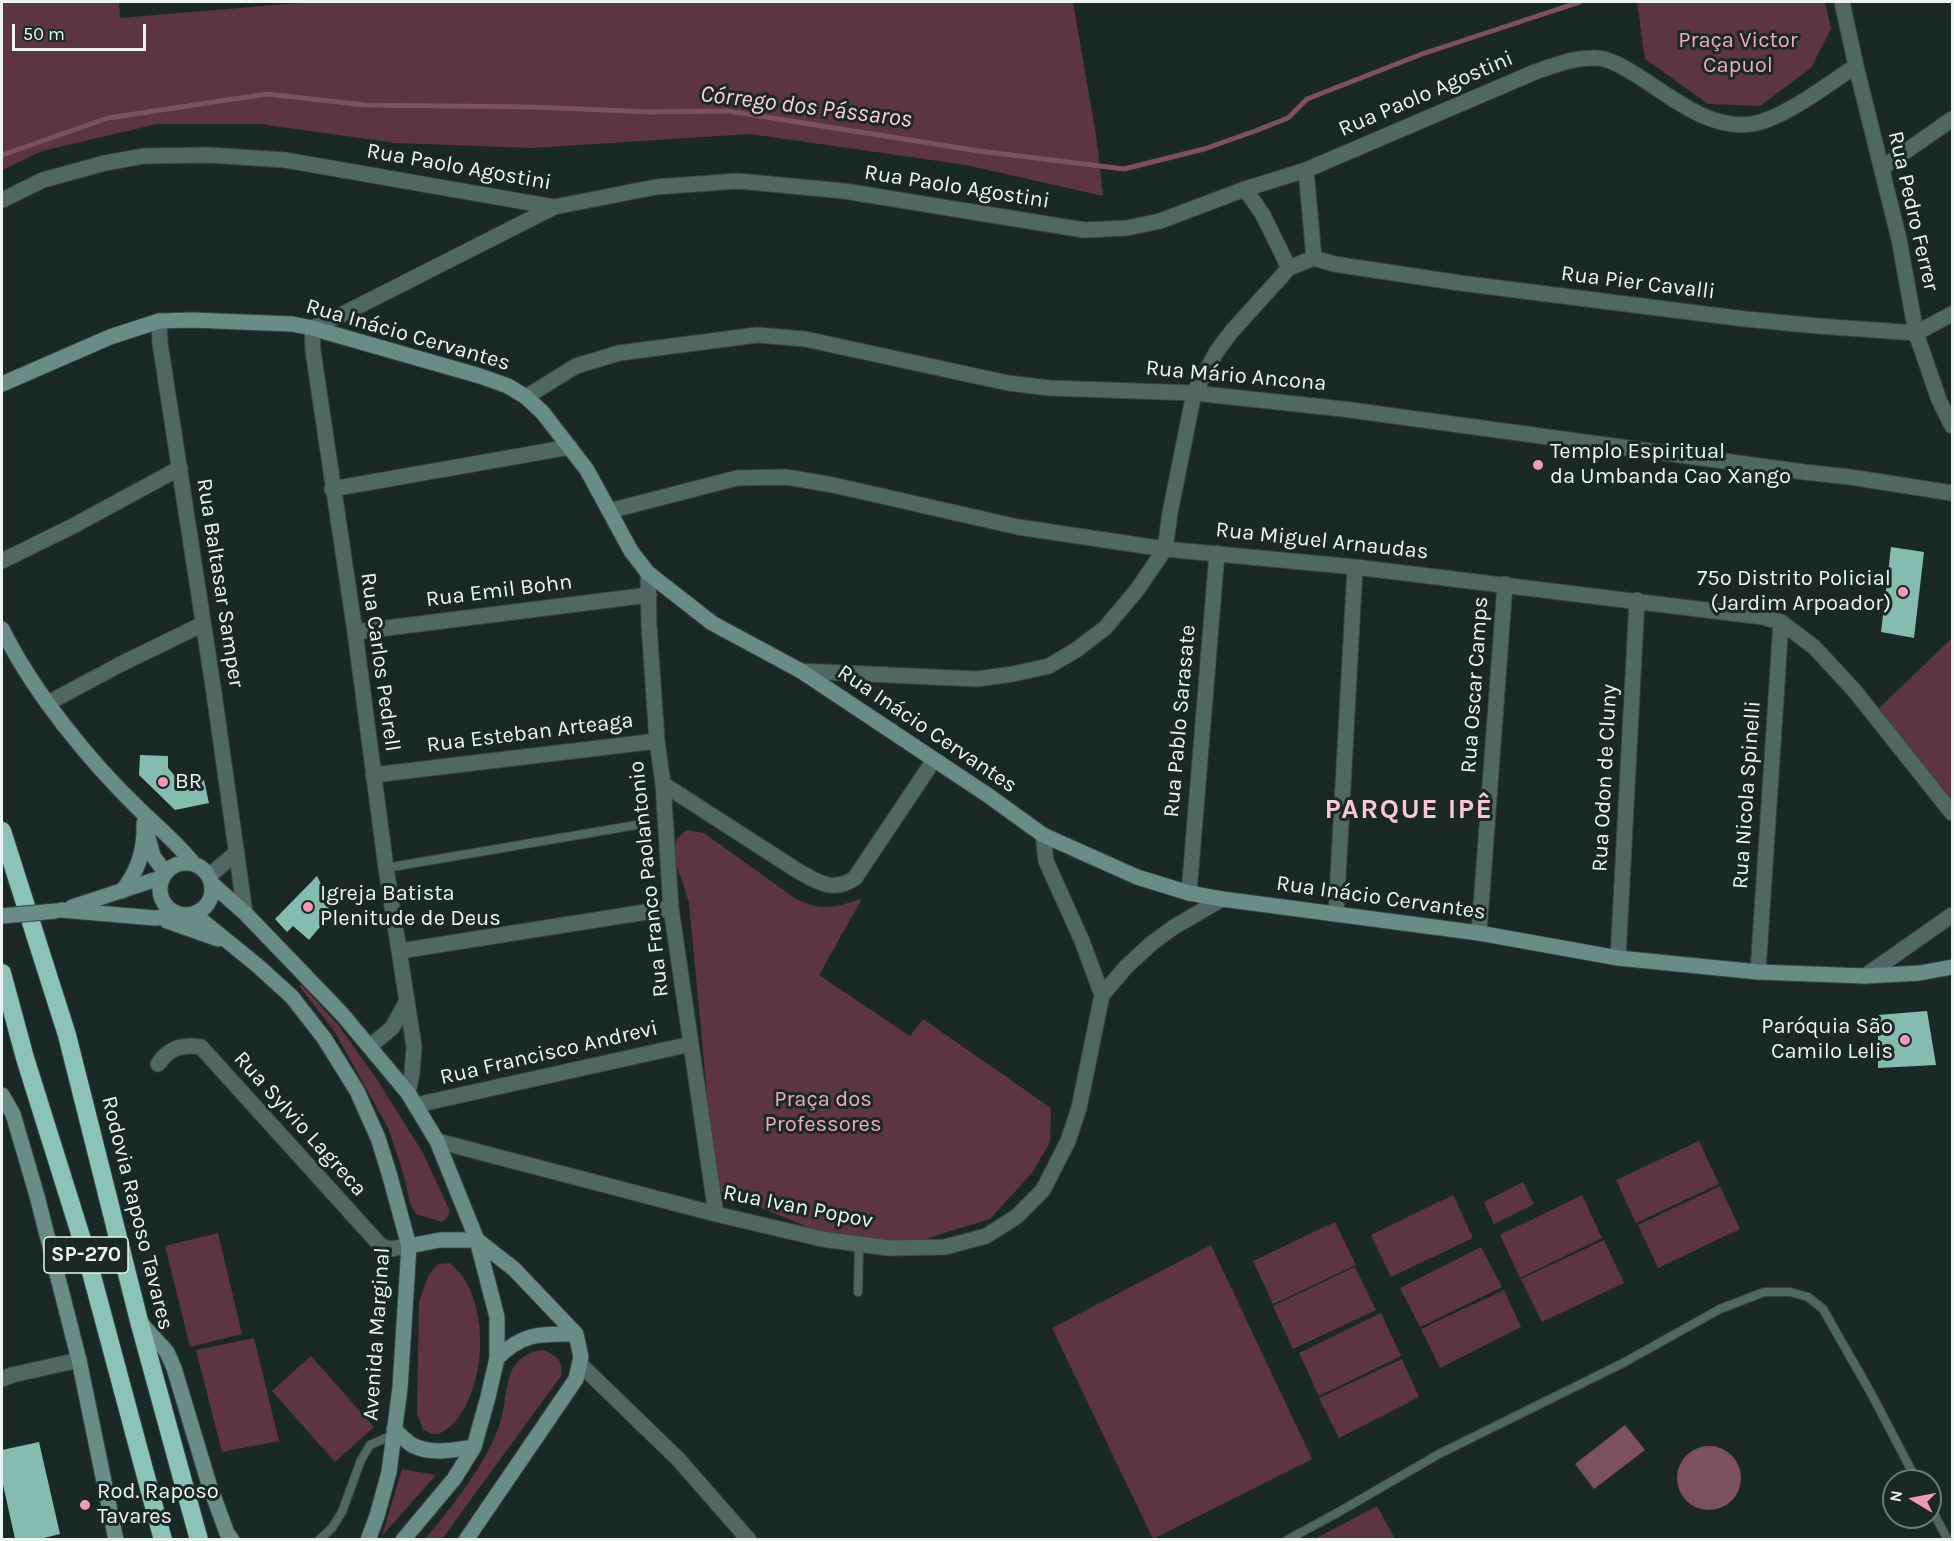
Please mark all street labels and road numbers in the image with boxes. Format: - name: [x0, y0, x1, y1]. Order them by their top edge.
- street label: Rua Paolo Agostini: [1335, 45, 1517, 143]
- street label: Rua Pedro Ferrer: [1882, 129, 1944, 293]
- street label: Rua Paolo Agostini: [365, 138, 553, 196]
- street label: Rua Paolo Agostini: [863, 159, 1051, 215]
- street label: Rua Pier Cavalli: [1559, 260, 1717, 306]
- street label: Rua Inácio Cervantes: [303, 293, 513, 377]
- street label: Rua Mário Ancona: [1145, 355, 1327, 397]
- street label: Rua Baltasar Samper: [190, 477, 250, 689]
- street label: Rua Miguel Arnaudas: [1214, 517, 1430, 565]
- street label: Rua Emil Bohn: [424, 569, 574, 613]
- street label: Rua Carlos Pedrell: [354, 571, 406, 753]
- street label: Rua Oscar Camps: [1456, 596, 1494, 774]
- street label: Rua Pablo Sarasate: [1158, 623, 1202, 819]
- street label: Rua Inácio Cervantes: [832, 659, 1022, 799]
- street label: Rua Odon de Cluny: [1587, 683, 1623, 873]
- street label: Rua Nicola Spinelli: [1727, 700, 1767, 890]
- street label: Rua Esteban Arteaga: [425, 707, 635, 759]
- street label: Rua Franco Paolantonio: [623, 759, 675, 999]
- street label: Rua Inácio Cervantes: [1275, 870, 1487, 926]
- street label: Rua Francisco Andrevi: [437, 1015, 661, 1091]
- street label: Rua Sylvio Lagreca: [228, 1046, 372, 1202]
- street label: Rodovia Raposo Tavares: [95, 1093, 179, 1333]
- street label: Rua Ivan Popov: [721, 1180, 875, 1234]
- road number: SP-270: [44, 1237, 128, 1273]
- street label: Avenida Marginal: [358, 1247, 396, 1421]

